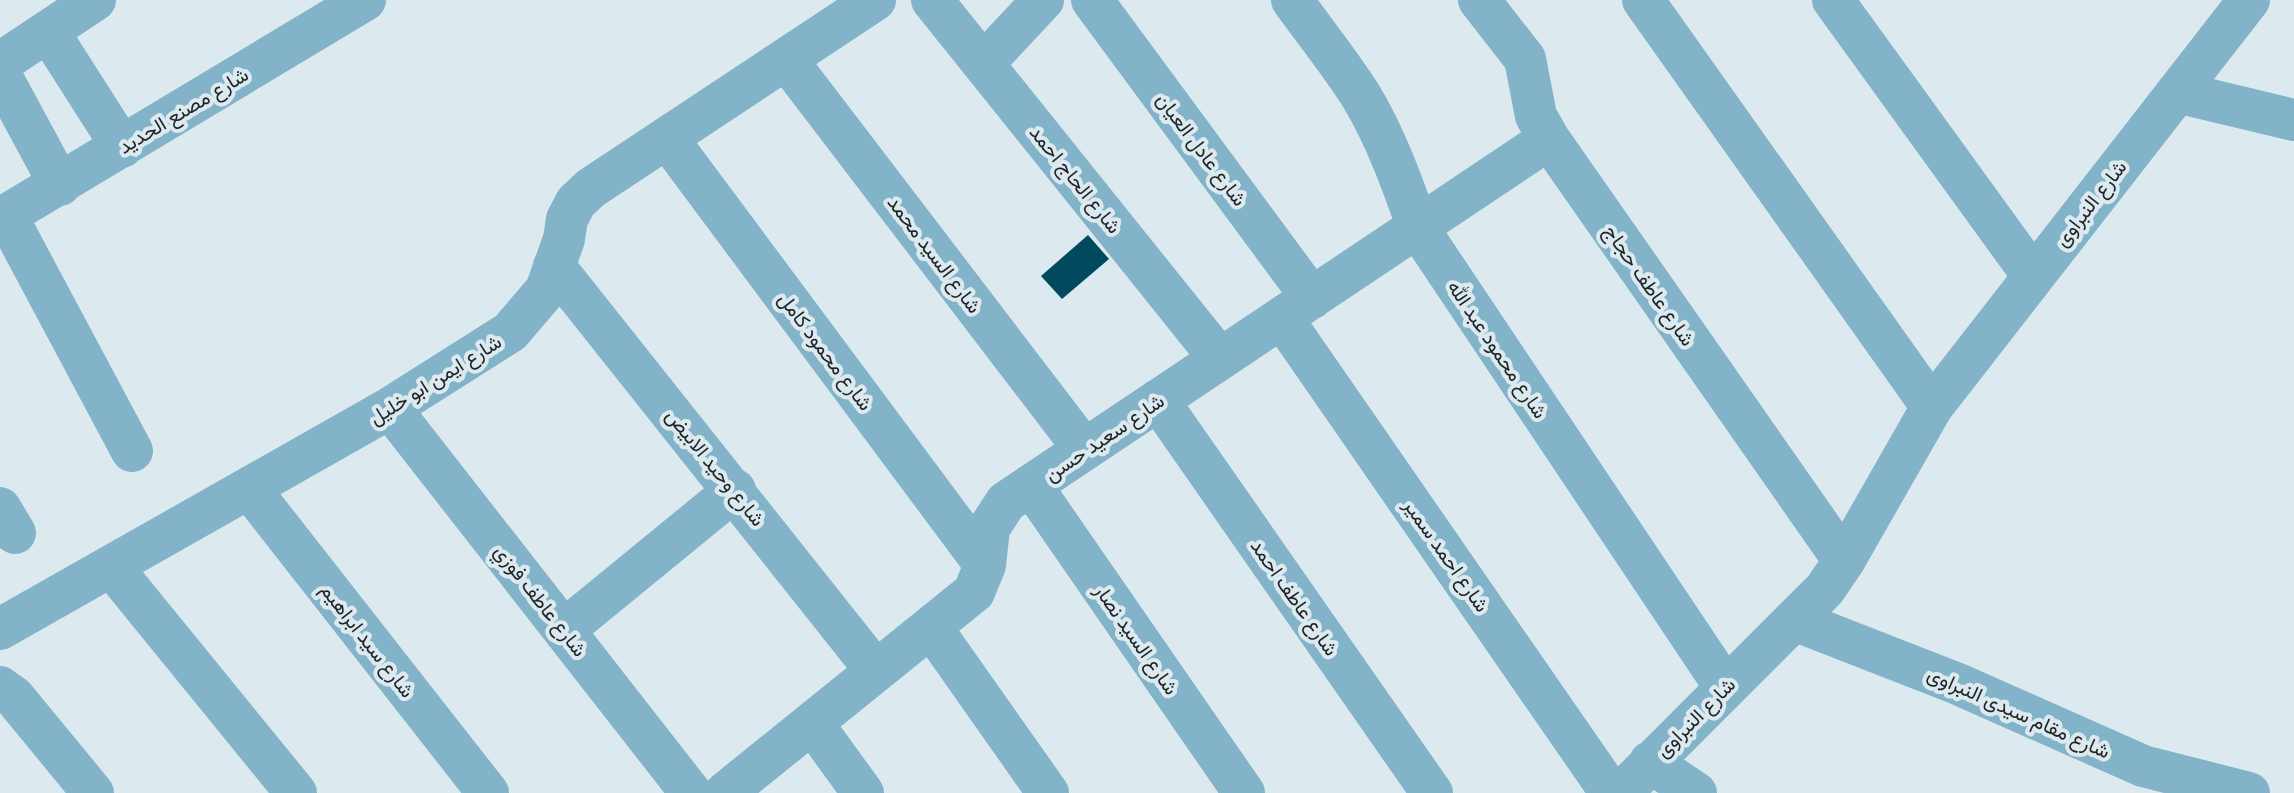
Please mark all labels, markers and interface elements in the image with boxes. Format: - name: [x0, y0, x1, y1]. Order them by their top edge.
- street label: شارع مصنع الحديد: [114, 62, 254, 160]
- street label: شارع عادل العيان: [1150, 88, 1252, 212]
- street label: شارع الحاج احمد: [1023, 120, 1127, 239]
- street label: شارع النبراوى: [2049, 155, 2133, 252]
- street label: شارع السيد محمد: [881, 191, 987, 319]
- street label: شارع عاطف حجاج: [1597, 220, 1700, 352]
- street label: شارع محمود عبد الله: [1441, 276, 1553, 424]
- street label: شارع محمود كامل: [772, 287, 878, 416]
- street label: شارع ايمن ابو خليل: [365, 329, 507, 431]
- street label: شارع سعيد حسن: [1040, 389, 1170, 488]
- street label: شارع وحيد الابيض: [659, 404, 770, 532]
- street label: شارع احمد سمير: [1397, 493, 1494, 618]
- street label: شارع عاطف احمد: [1244, 534, 1344, 661]
- street label: شارع عاطف فوزي: [485, 539, 592, 664]
- street label: شارع سيد ابراهيم: [314, 578, 420, 703]
- street label: شارع السيد نصار: [1087, 579, 1184, 700]
- street label: شارع مقام سيدى النبراوى: [1923, 661, 2114, 765]
- street label: شارع النبراوى: [1650, 672, 1742, 764]

